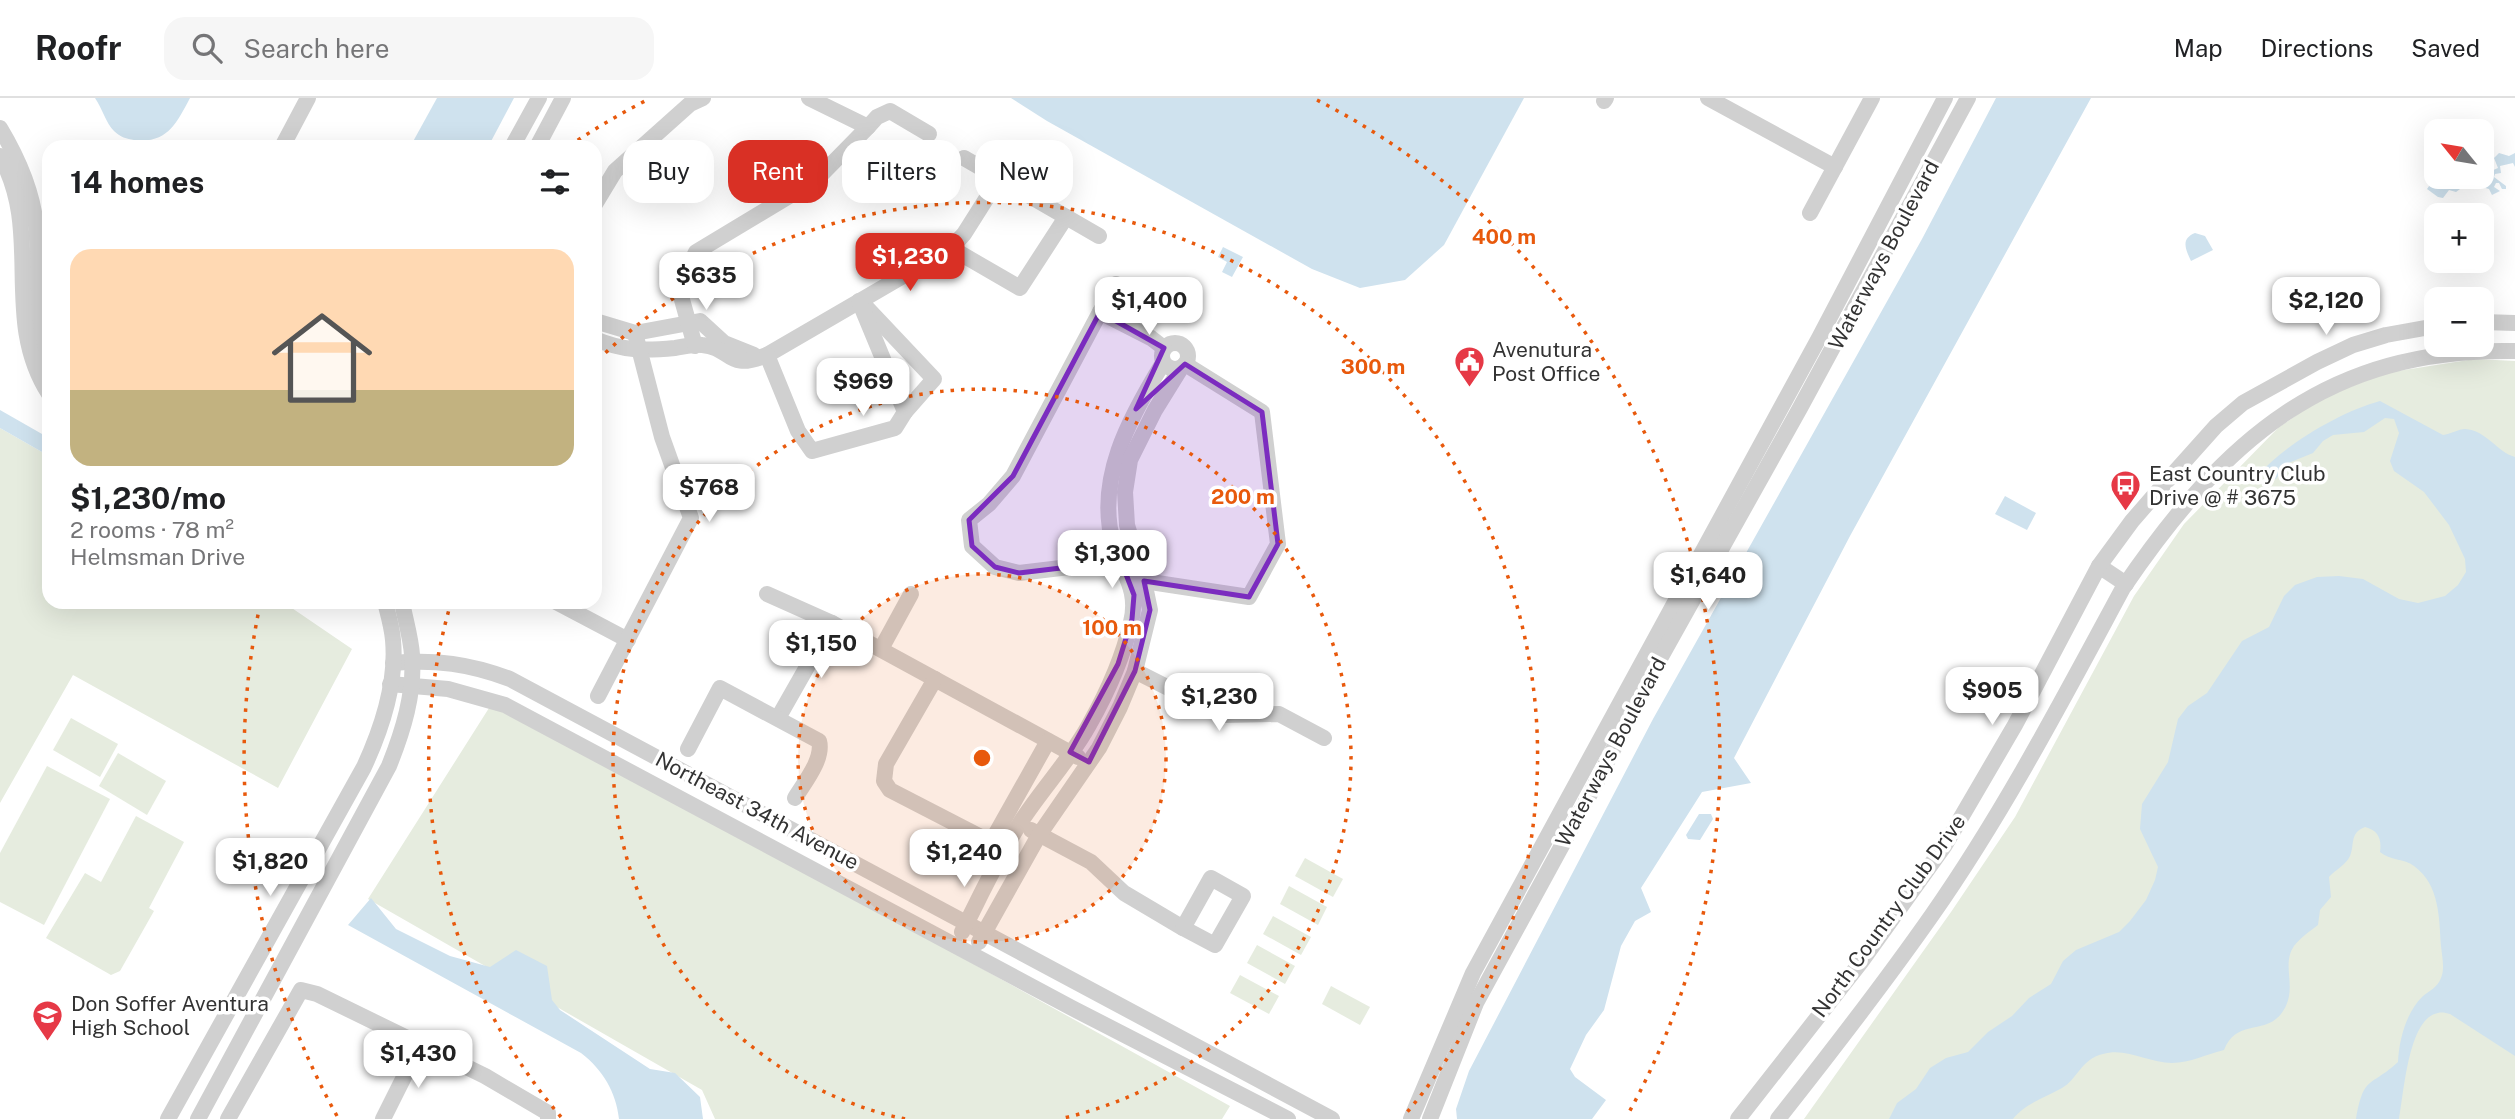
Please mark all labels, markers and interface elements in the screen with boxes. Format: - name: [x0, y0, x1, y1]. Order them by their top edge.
- search box: [164, 17, 654, 80]
- text: Roofr: [35, 29, 122, 67]
- icon: search: [188, 29, 226, 67]
- text: Search here: [244, 33, 390, 64]
- text: Map: [2174, 34, 2223, 62]
- text: Directions: [2261, 34, 2373, 62]
- text: Saved: [2411, 34, 2480, 62]
- north arrow: [2424, 119, 2494, 189]
- map controls: [2424, 119, 2494, 357]
- chip: Buy: [623, 140, 714, 203]
- chip: Rent: [728, 140, 828, 203]
- chip: Filters: [842, 140, 961, 203]
- chip: New: [975, 140, 1073, 203]
- street label: Waterways Boulevard: [1823, 156, 1944, 354]
- icon: filters: [536, 163, 574, 201]
- text: 14 homes: [70, 164, 204, 200]
- button: +: [2424, 203, 2494, 273]
- text: 400 m: [1472, 224, 1536, 249]
- pin: $1,230: [853, 234, 967, 293]
- text: $1,230: [872, 242, 948, 269]
- pin: $635: [665, 252, 747, 312]
- text: $635: [675, 261, 737, 288]
- pin: $1,400: [1092, 278, 1206, 337]
- pin: $2,120: [2269, 278, 2383, 337]
- text: $1,400: [1111, 286, 1187, 313]
- text: $2,120: [2288, 286, 2364, 313]
- button: −: [2424, 287, 2494, 357]
- icon: home: [259, 295, 385, 421]
- place label: Avenutura Post Office: [1492, 337, 1600, 386]
- public building icon: Avenutura Post Office: [1452, 345, 1486, 389]
- text: 300 m: [1341, 354, 1405, 379]
- pin: $969: [822, 358, 904, 418]
- text: $969: [832, 367, 894, 394]
- place label: East Country Club Drive @ # 3675: [2149, 461, 2326, 510]
- pin: $768: [668, 464, 750, 524]
- bus stop icon: East Country Club Drive @ # 3675: [2109, 469, 2143, 513]
- text: $768: [679, 473, 739, 500]
- text: $1,230/mo: [70, 480, 226, 516]
- text: 200 m: [1211, 484, 1275, 509]
- text: 2 rooms · 78 m²: [70, 516, 234, 543]
- pin: $1,300: [1055, 531, 1169, 590]
- text: $1,300: [1074, 539, 1150, 566]
- text: Helmsman Drive: [70, 543, 245, 570]
- pin: $1,640: [1651, 552, 1765, 612]
- text: $1,640: [1670, 561, 1746, 588]
- text: 100 m: [1082, 615, 1142, 640]
- pin: $1,150: [764, 620, 878, 680]
- text: $1,150: [785, 629, 857, 656]
- street label: Waterways Boulevard: [1550, 653, 1671, 851]
- pin: $905: [1951, 668, 2033, 727]
- pin: $1,230: [1162, 674, 1276, 733]
- text: $905: [1961, 676, 2023, 703]
- text: $1,230: [1181, 682, 1257, 709]
- street label: Northeast 34th Avenue: [651, 746, 863, 875]
- centre of rings: [970, 746, 994, 770]
- street label: North Country Club Drive: [1807, 809, 1971, 1022]
- pin: $1,240: [907, 830, 1021, 889]
- pin: $1,820: [213, 838, 327, 898]
- text: $1,240: [926, 838, 1002, 865]
- text: $1,820: [232, 847, 308, 874]
- place label: Don Soffer Aventura High School: [71, 991, 269, 1040]
- school or university icon: Don Soffer Aventura High School: [31, 999, 65, 1043]
- pin: $1,430: [361, 1030, 475, 1090]
- text: $1,430: [380, 1039, 456, 1066]

